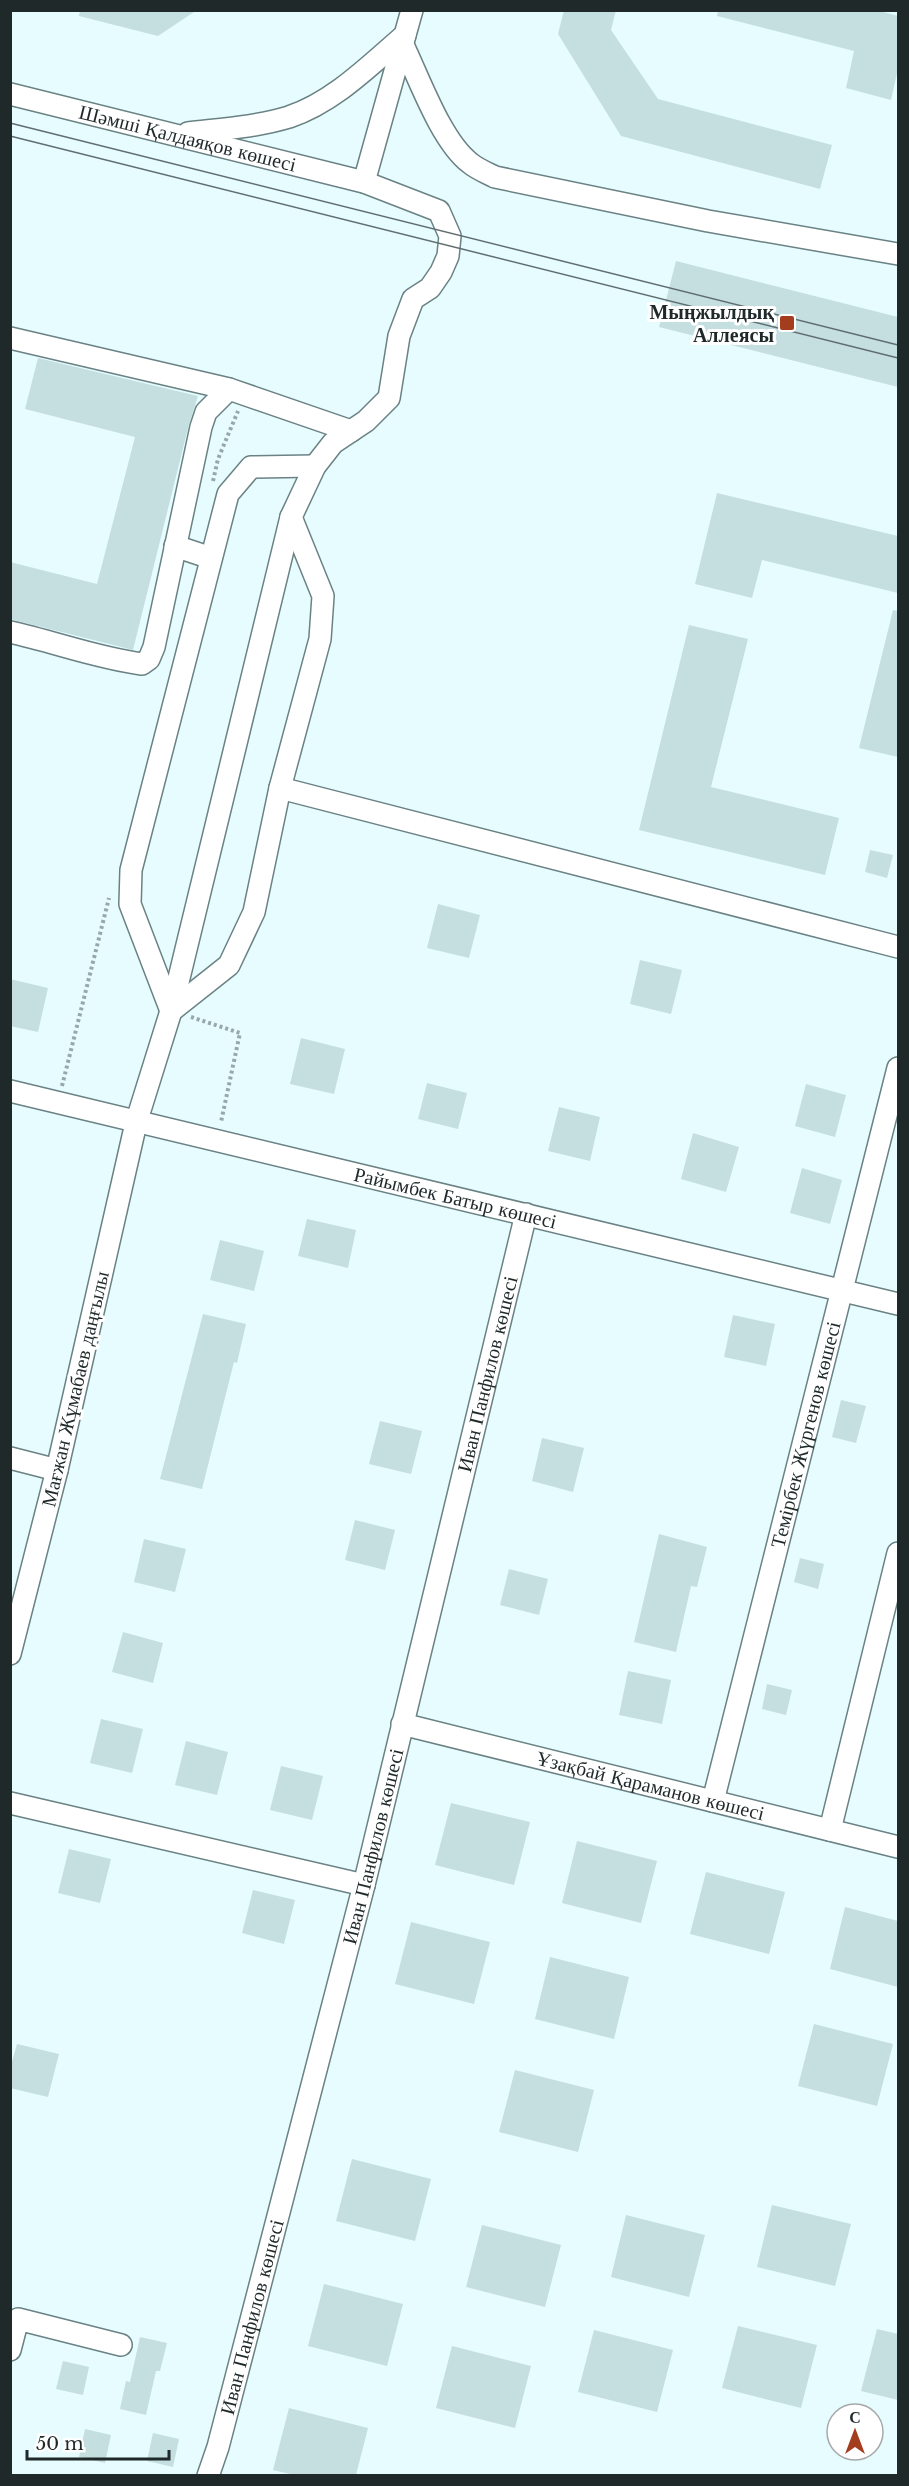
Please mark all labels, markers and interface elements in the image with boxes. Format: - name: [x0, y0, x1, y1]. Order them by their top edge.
- street label: Шәмші Қалдаяқов көшесі: [76, 100, 299, 177]
- place label: Мыңжылдық Аллеясы: [649, 300, 774, 347]
- marker: Мыңжылдық Аллеясы: [778, 314, 796, 332]
- street label: Райымбек Батыр көшесі: [352, 1162, 560, 1234]
- street label: Мағжан Жұмабаев даңғылы: [36, 1269, 114, 1509]
- street label: Иван Панфилов көшесі: [452, 1273, 523, 1474]
- street label: Темірбек Жүргенов көшесі: [765, 1318, 846, 1550]
- street label: Иван Панфилов көшесі: [337, 1746, 409, 1947]
- street label: Ұзақбай Қараманов көшесі: [534, 1746, 767, 1826]
- street label: Иван Панфилов көшесі: [215, 2216, 289, 2417]
- north arrow: [825, 2402, 885, 2462]
- text: С: [849, 2407, 861, 2427]
- scale bar: [27, 2423, 170, 2461]
- text: 50 m: [36, 2433, 84, 2455]

